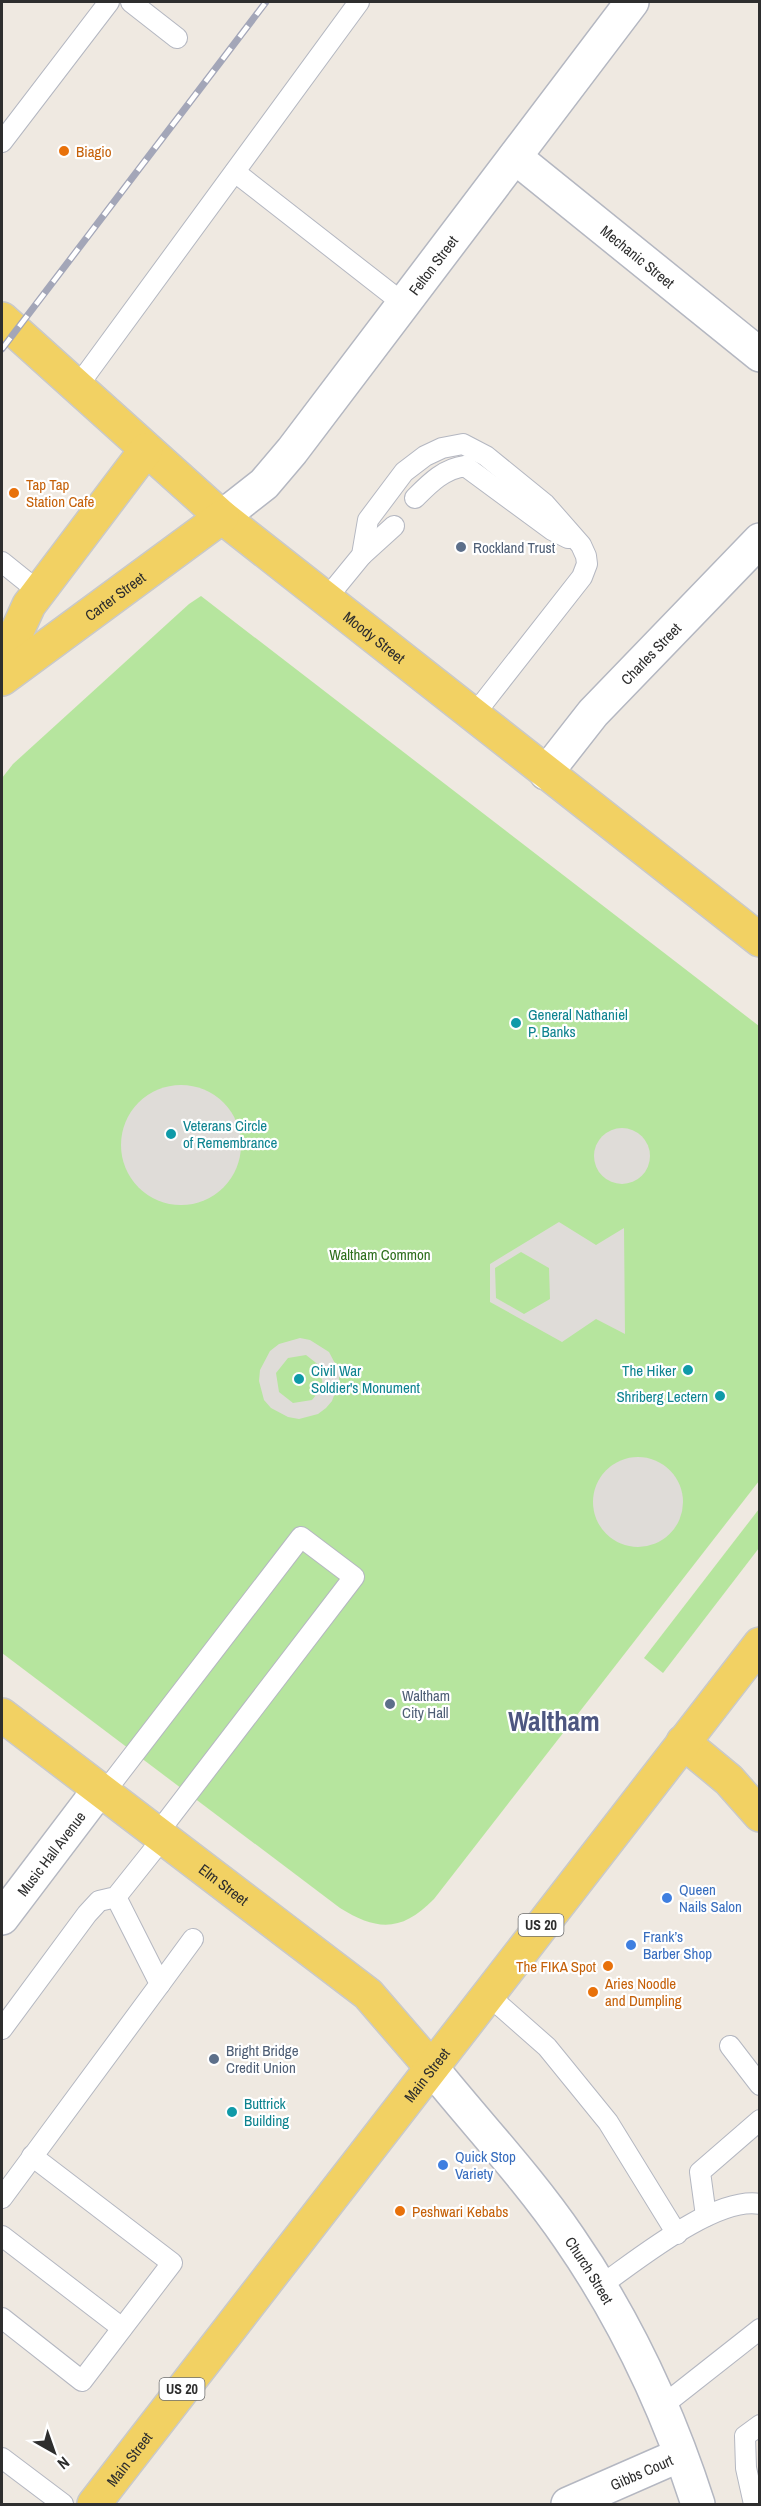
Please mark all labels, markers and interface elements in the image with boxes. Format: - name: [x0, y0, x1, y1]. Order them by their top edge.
- place label: Biagio: [76, 141, 112, 162]
- marker: Biagio: [57, 144, 71, 158]
- street label: Mechanic Street: [596, 220, 680, 293]
- street label: Felton Street: [403, 230, 463, 299]
- place label: Tap Tap Station Cafe: [26, 474, 95, 512]
- marker: Tap Tap Station Cafe: [7, 486, 21, 500]
- place label: Rockland Trust: [473, 537, 556, 558]
- marker: Rockland Trust: [454, 540, 468, 554]
- street label: Carter Street: [80, 566, 150, 625]
- street label: Moody Street: [339, 606, 410, 668]
- street label: Charles Street: [616, 617, 686, 689]
- place label: General Nathaniel P. Banks: [528, 1004, 628, 1042]
- marker: General Nathaniel P. Banks: [509, 1016, 523, 1030]
- place label: Veterans Circle of Remembrance: [183, 1115, 277, 1153]
- marker: Veterans Circle of Remembrance: [164, 1127, 178, 1141]
- park label: Waltham Common: [329, 1244, 431, 1265]
- place label: Civil War Soldier's Monument: [311, 1360, 421, 1398]
- place label: The Hiker: [622, 1360, 676, 1381]
- marker: The Hiker: [681, 1363, 695, 1377]
- marker: Civil War Soldier's Monument: [292, 1372, 306, 1386]
- place label: Shriberg Lectern: [616, 1386, 708, 1407]
- marker: Shriberg Lectern: [713, 1389, 727, 1403]
- place label: Waltham City Hall: [402, 1685, 450, 1723]
- marker: Waltham City Hall: [383, 1697, 397, 1711]
- district label: Waltham: [508, 1703, 600, 1739]
- street label: Music Hall Avenue: [12, 1806, 90, 1900]
- street label: Elm Street: [195, 1858, 254, 1910]
- place label: Queen Nails Salon: [679, 1879, 742, 1917]
- marker: Queen Nails Salon: [660, 1891, 674, 1905]
- road number: US 20: [518, 1914, 564, 1936]
- place label: Frank’s Barber Shop: [643, 1926, 712, 1964]
- marker: Frank’s Barber Shop: [624, 1938, 638, 1952]
- place label: The FIKA Spot: [516, 1956, 597, 1977]
- marker: The FIKA Spot: [601, 1959, 615, 1973]
- place label: Aries Noodle and Dumpling: [604, 1973, 682, 2011]
- marker: Aries Noodle and Dumpling: [586, 1985, 600, 1999]
- place label: Bright Bridge Credit Union: [226, 2040, 299, 2078]
- street label: Main Street: [399, 2043, 455, 2106]
- marker: Bright Bridge Credit Union: [207, 2052, 221, 2066]
- place label: Buttrick Building: [244, 2093, 289, 2131]
- marker: Buttrick Building: [225, 2105, 239, 2119]
- place label: Quick Stop Variety: [455, 2146, 516, 2184]
- marker: Quick Stop Variety: [436, 2158, 450, 2172]
- place label: Peshwari Kebabs: [412, 2201, 508, 2222]
- marker: Peshwari Kebabs: [393, 2204, 407, 2218]
- street label: Church Street: [560, 2232, 619, 2308]
- road number: US 20: [160, 2378, 204, 2400]
- north arrow: [24, 2422, 84, 2482]
- street label: Main Street: [101, 2427, 157, 2491]
- street label: Gibbs Court: [607, 2449, 676, 2495]
- text: N: [53, 2452, 74, 2475]

